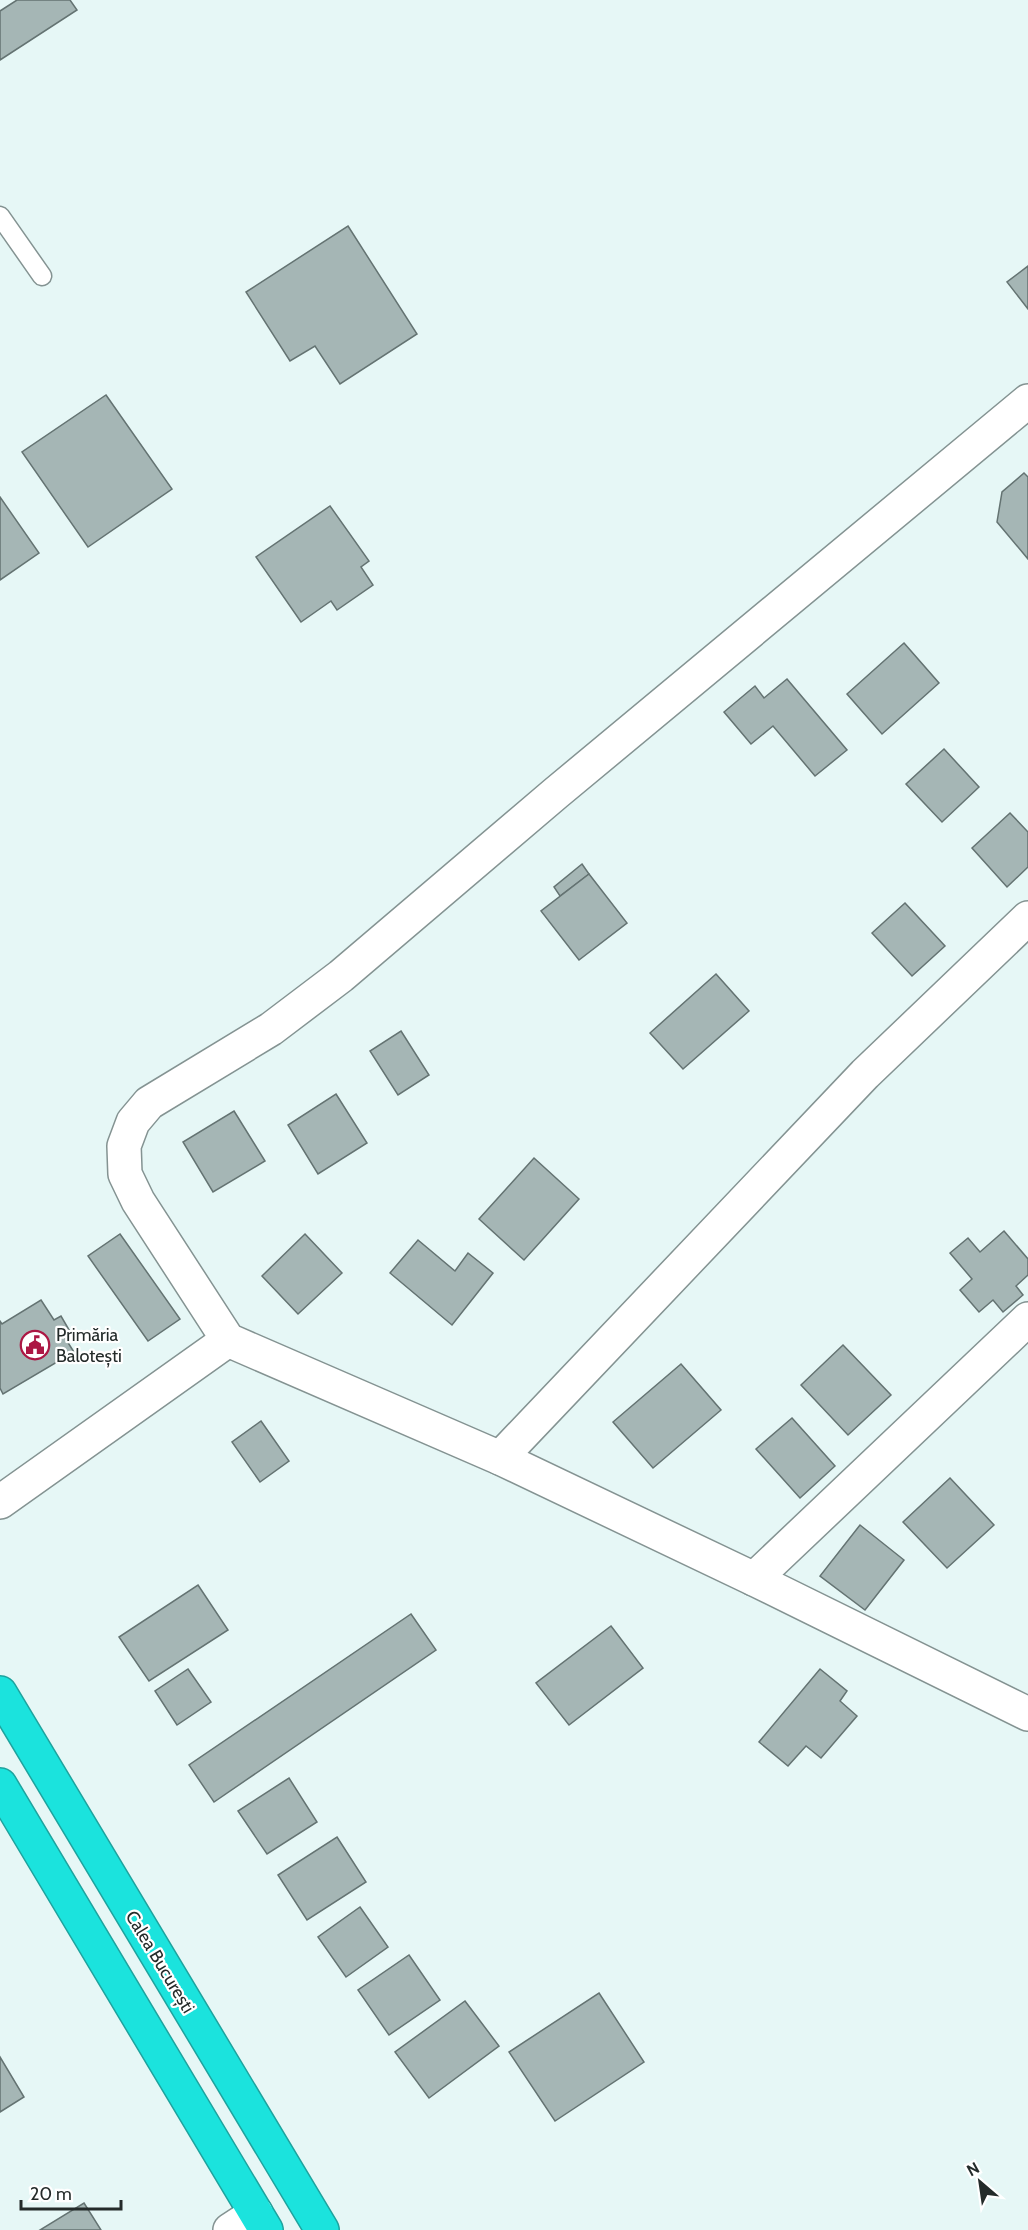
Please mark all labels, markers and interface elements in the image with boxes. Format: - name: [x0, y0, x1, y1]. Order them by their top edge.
- place label: Primăria Balotești: [56, 1324, 122, 1368]
- public building icon: Primăria Balotești: [19, 1329, 51, 1361]
- street label: Calea București: [120, 1907, 199, 2018]
- north arrow: [950, 2152, 1010, 2212]
- text: N: [963, 2158, 983, 2180]
- scale bar: [21, 2173, 122, 2211]
- text: 20 m: [30, 2183, 72, 2205]

